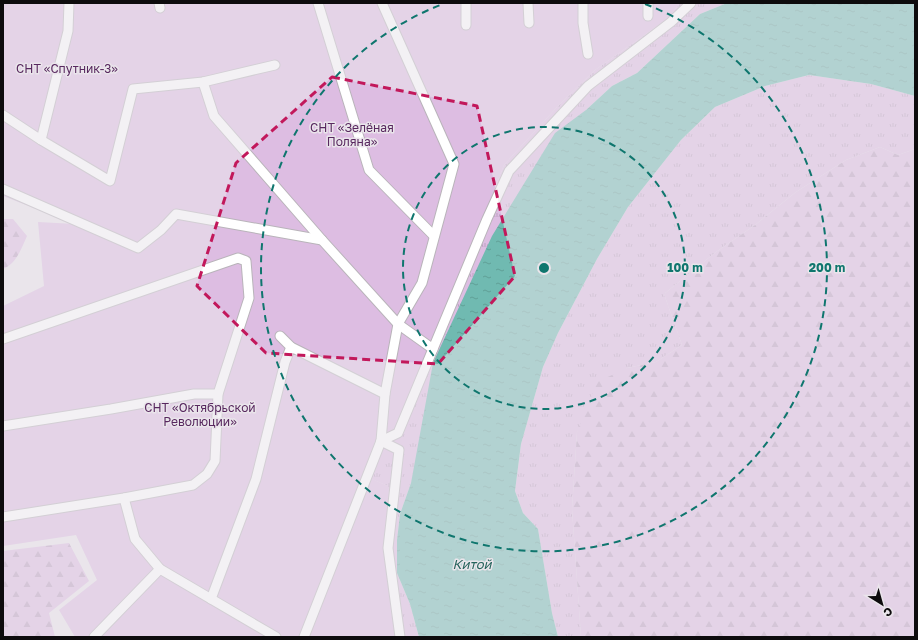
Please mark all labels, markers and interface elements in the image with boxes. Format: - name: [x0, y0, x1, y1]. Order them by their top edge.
- park label: СНТ «Спутник-3»: [16, 61, 118, 76]
- park label: СНТ «Зелёная Поляна»: [310, 120, 394, 149]
- text: 100 m: [667, 260, 703, 275]
- text: 200 m: [809, 260, 845, 275]
- centre of rings: [537, 261, 551, 275]
- park label: СНТ «Октябрьской Революции»: [144, 400, 256, 429]
- water label: Китой: [452, 556, 493, 572]
- north arrow: [862, 584, 902, 624]
- text: С: [881, 605, 895, 620]

